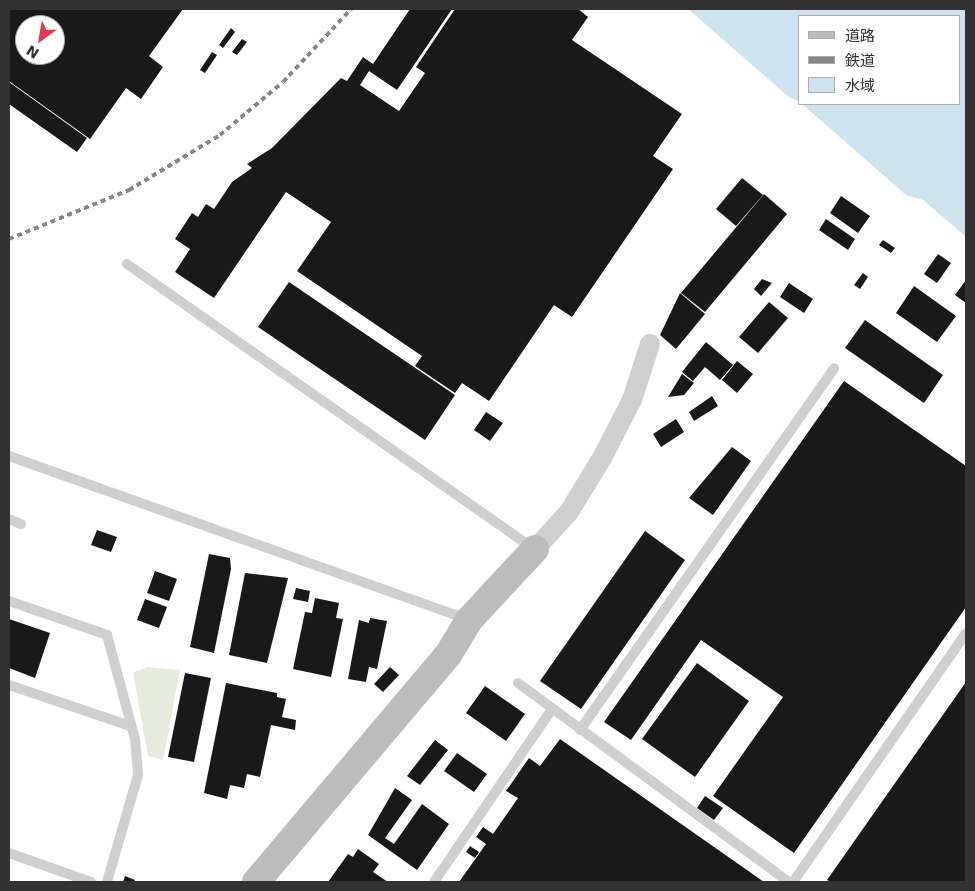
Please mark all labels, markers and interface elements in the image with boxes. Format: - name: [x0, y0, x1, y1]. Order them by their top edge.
- north arrow: [15, 15, 65, 65]
- legend: [798, 15, 960, 105]
- text: 道路: [845, 27, 875, 45]
- text: N: [23, 42, 42, 62]
- text: 鉄道: [845, 52, 875, 70]
- text: 水域: [845, 77, 875, 95]

